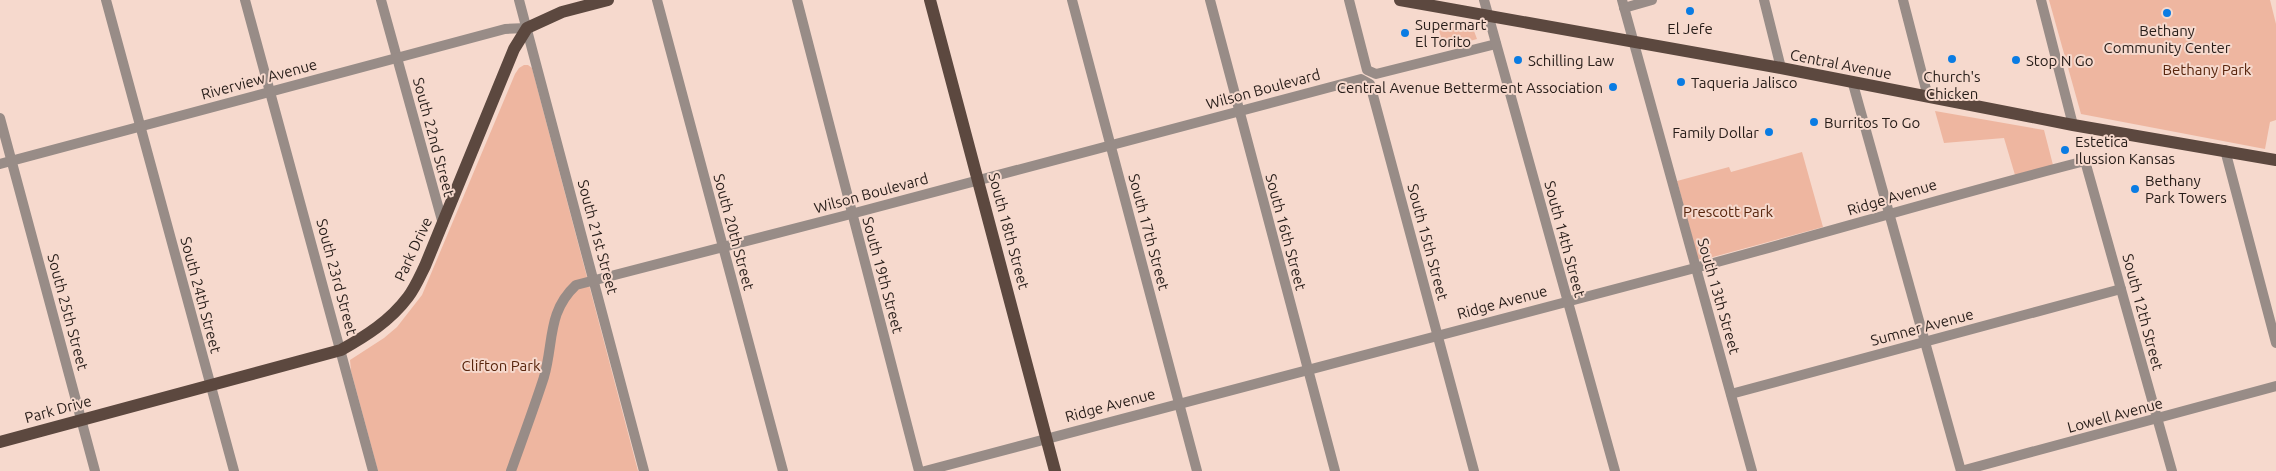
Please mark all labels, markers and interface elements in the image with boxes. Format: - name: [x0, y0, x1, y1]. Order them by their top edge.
- marker: El Jefe: [1684, 5, 1696, 17]
- marker: Bethany Community Center: [2161, 7, 2173, 19]
- place label: Supermart El Torito: [1415, 16, 1487, 50]
- place label: El Jefe: [1667, 20, 1713, 37]
- place label: Bethany Community Center: [2103, 22, 2231, 56]
- marker: Supermart El Torito: [1399, 27, 1411, 39]
- street label: Central Avenue: [1789, 46, 1893, 82]
- place label: Schilling Law: [1528, 52, 1615, 69]
- place label: Stop N Go: [2026, 52, 2094, 69]
- marker: Church's Chicken: [1946, 53, 1958, 65]
- marker: Schilling Law: [1512, 54, 1524, 66]
- marker: Stop N Go: [2010, 54, 2022, 66]
- street label: Riverview Avenue: [199, 55, 319, 103]
- park label: Bethany Park: [2163, 61, 2252, 78]
- street label: Wilson Boulevard: [1204, 66, 1322, 112]
- place label: Church's Chicken: [1923, 68, 1981, 102]
- place label: Taqueria Jalisco: [1691, 74, 1797, 91]
- street label: South 22nd Street: [410, 76, 458, 199]
- marker: Taqueria Jalisco: [1675, 76, 1687, 88]
- place label: Central Avenue Betterment Association: [1337, 79, 1603, 96]
- marker: Central Avenue Betterment Association: [1607, 81, 1619, 93]
- place label: Burritos To Go: [1824, 114, 1920, 131]
- marker: Burritos To Go: [1808, 116, 1820, 128]
- place label: Family Dollar: [1672, 124, 1759, 141]
- marker: Family Dollar: [1763, 126, 1775, 138]
- place label: Estetica Ilussion Kansas: [2075, 133, 2175, 167]
- marker: Estetica Ilussion Kansas: [2059, 144, 2071, 156]
- street label: Wilson Boulevard: [812, 170, 930, 216]
- street label: South 18th Street: [985, 171, 1033, 291]
- street label: South 20th Street: [710, 172, 758, 292]
- street label: South 17th Street: [1125, 172, 1173, 292]
- street label: South 16th Street: [1262, 172, 1310, 292]
- place label: Bethany Park Towers: [2145, 172, 2227, 206]
- street label: Ridge Avenue: [1845, 175, 1939, 219]
- street label: South 21st Street: [575, 178, 621, 296]
- street label: South 14th Street: [1541, 179, 1589, 299]
- street label: South 15th Street: [1404, 182, 1452, 302]
- marker: Bethany Park Towers: [2129, 183, 2141, 195]
- park label: Prescott Park: [1683, 203, 1774, 220]
- street label: Park Drive: [391, 214, 435, 284]
- street label: South 19th Street: [859, 215, 907, 335]
- street label: South 23rd Street: [313, 217, 361, 337]
- street label: South 24th Street: [177, 235, 225, 355]
- street label: South 13th Street: [1694, 236, 1744, 356]
- street label: South 25th Street: [44, 252, 92, 372]
- street label: South 12th Street: [2119, 252, 2167, 372]
- street label: Ridge Avenue: [1455, 282, 1549, 322]
- street label: Sumner Avenue: [1869, 305, 1975, 349]
- park label: Clifton Park: [462, 357, 541, 374]
- street label: Ridge Avenue: [1063, 385, 1157, 425]
- street label: Park Drive: [23, 392, 93, 426]
- street label: Lowell Avenue: [2065, 394, 2165, 436]

